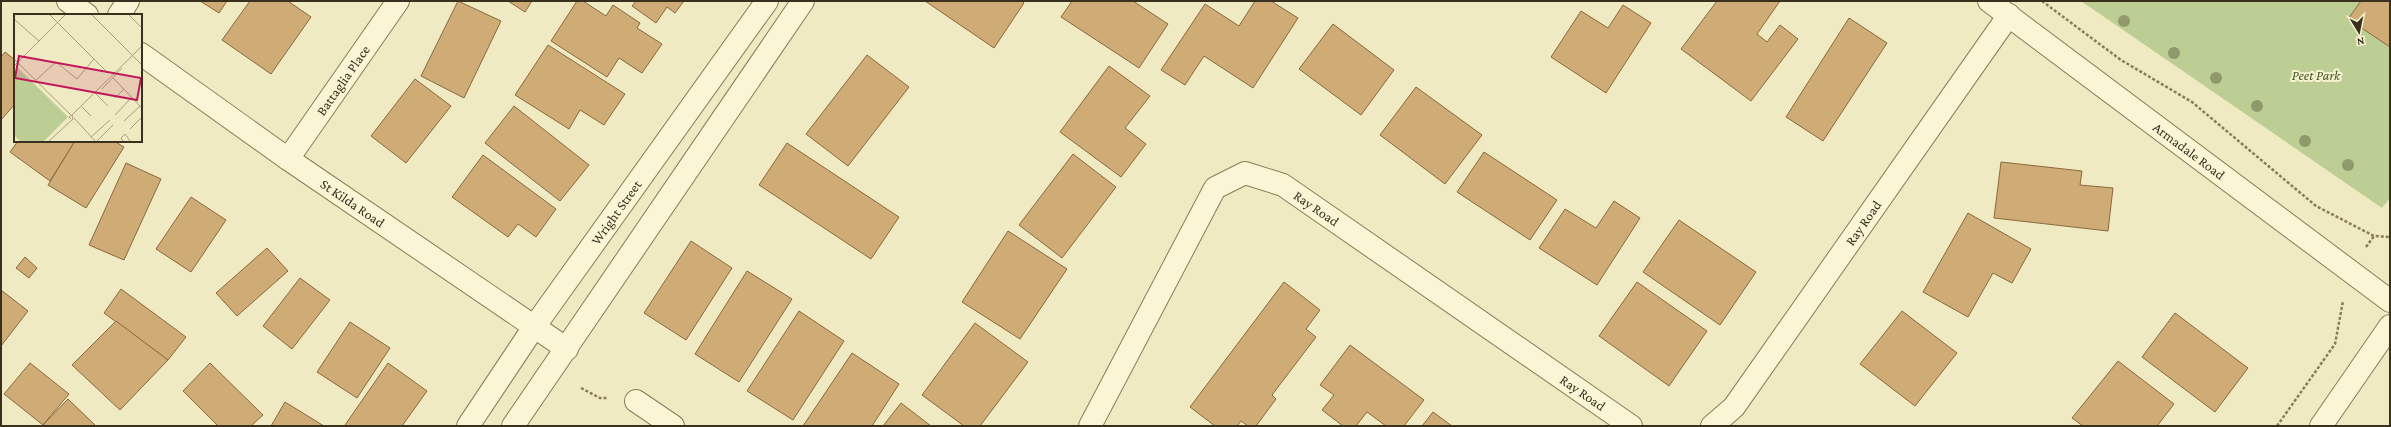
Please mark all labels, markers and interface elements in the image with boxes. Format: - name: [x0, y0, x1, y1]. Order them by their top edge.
- north arrow: [2339, 12, 2379, 52]
- inset map: [14, 14, 142, 142]
- text: N: [2356, 35, 2365, 48]
- street label: Battaglia Place: [313, 42, 373, 119]
- park label: Peet Park: [2292, 67, 2341, 83]
- street label: Armadale Road: [2150, 119, 2229, 183]
- street label: St Kilda Road: [318, 176, 388, 231]
- street label: Wright Street: [587, 177, 645, 248]
- street label: Ray Road: [1291, 187, 1343, 230]
- street label: Ray Road: [1842, 197, 1885, 249]
- street label: Ray Road: [1557, 371, 1609, 414]

